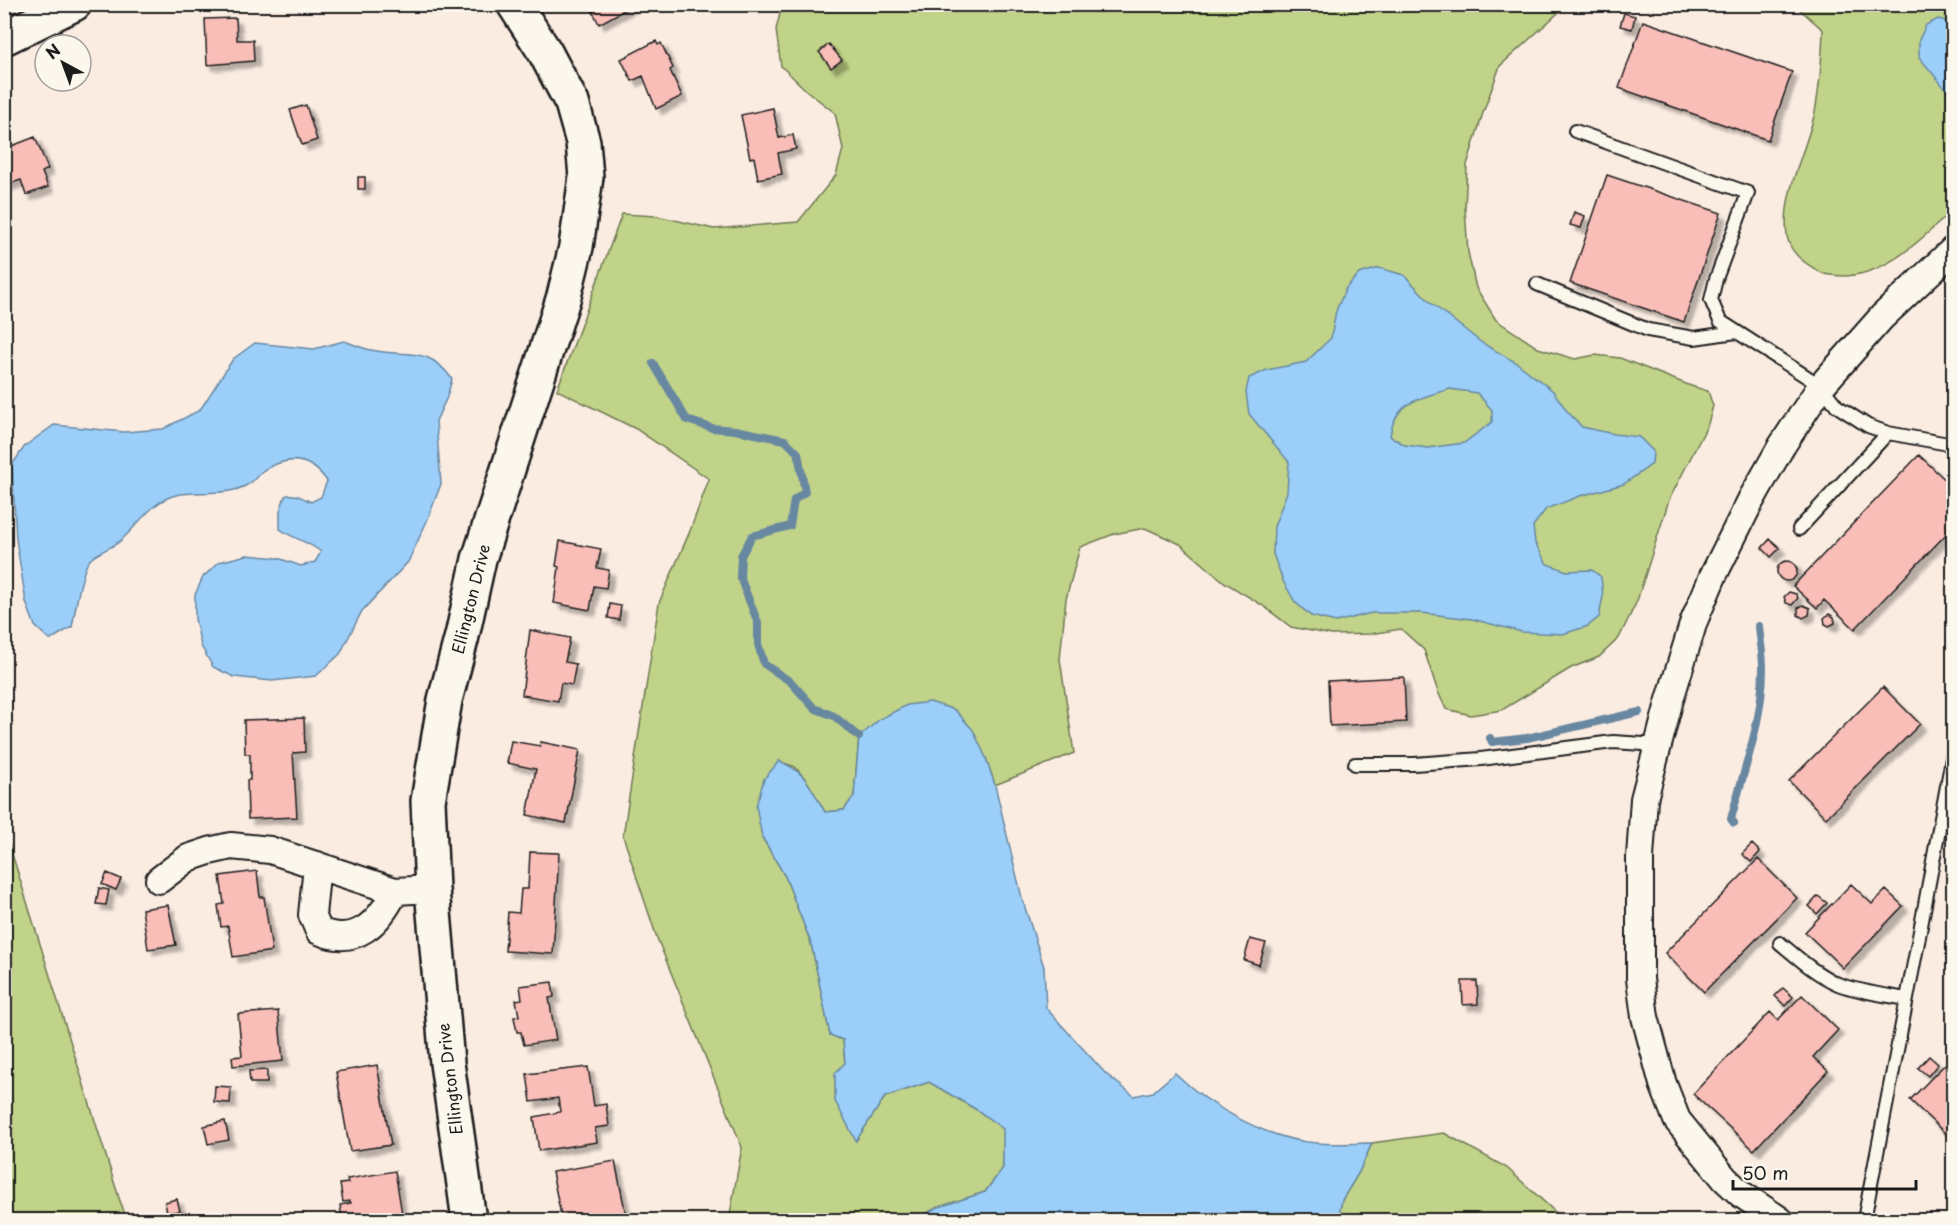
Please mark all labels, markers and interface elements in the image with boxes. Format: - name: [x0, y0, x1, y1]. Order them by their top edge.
- north arrow: [33, 33, 93, 93]
- text: N: [40, 38, 65, 64]
- street label: Ellington Drive: [445, 541, 495, 656]
- street label: Ellington Drive: [430, 1022, 468, 1136]
- scale bar: [1733, 1153, 1916, 1191]
- text: 50 m: [1742, 1159, 1789, 1186]

